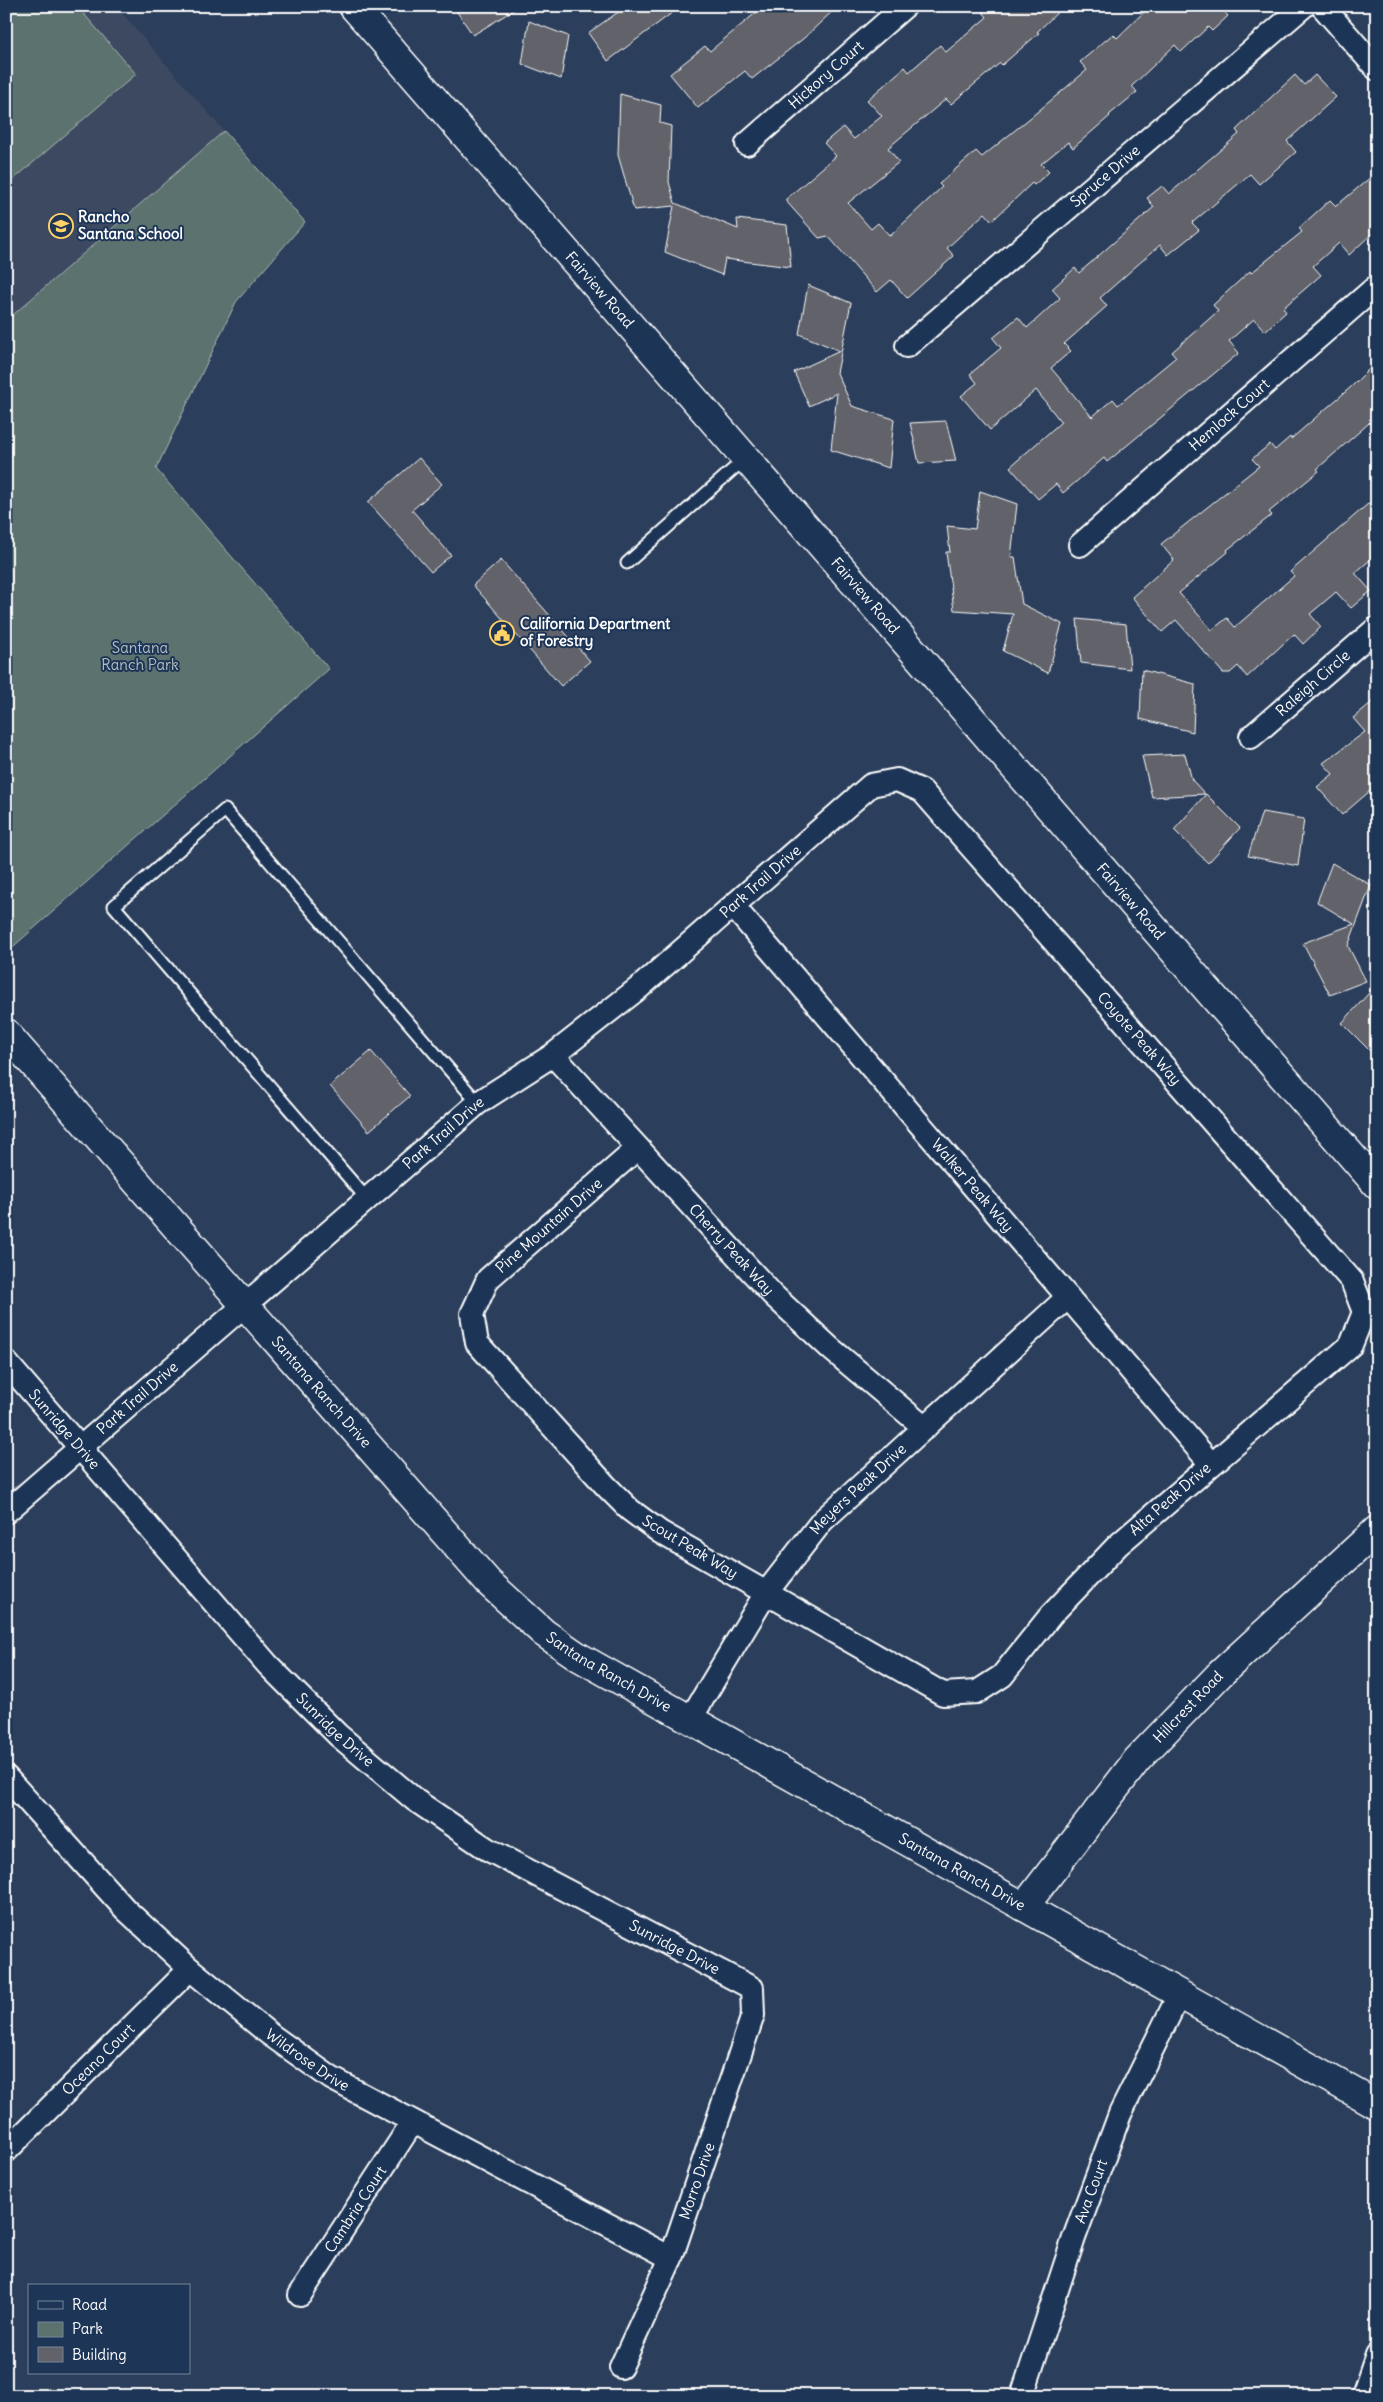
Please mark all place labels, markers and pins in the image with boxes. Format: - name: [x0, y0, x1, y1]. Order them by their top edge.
- place label: Rancho Santana School: [78, 207, 183, 243]
- school or university icon: Rancho Santana School: [48, 213, 74, 239]
- place label: California Department of Forestry: [520, 614, 671, 651]
- public building icon: California Department of Forestry: [489, 620, 515, 646]

